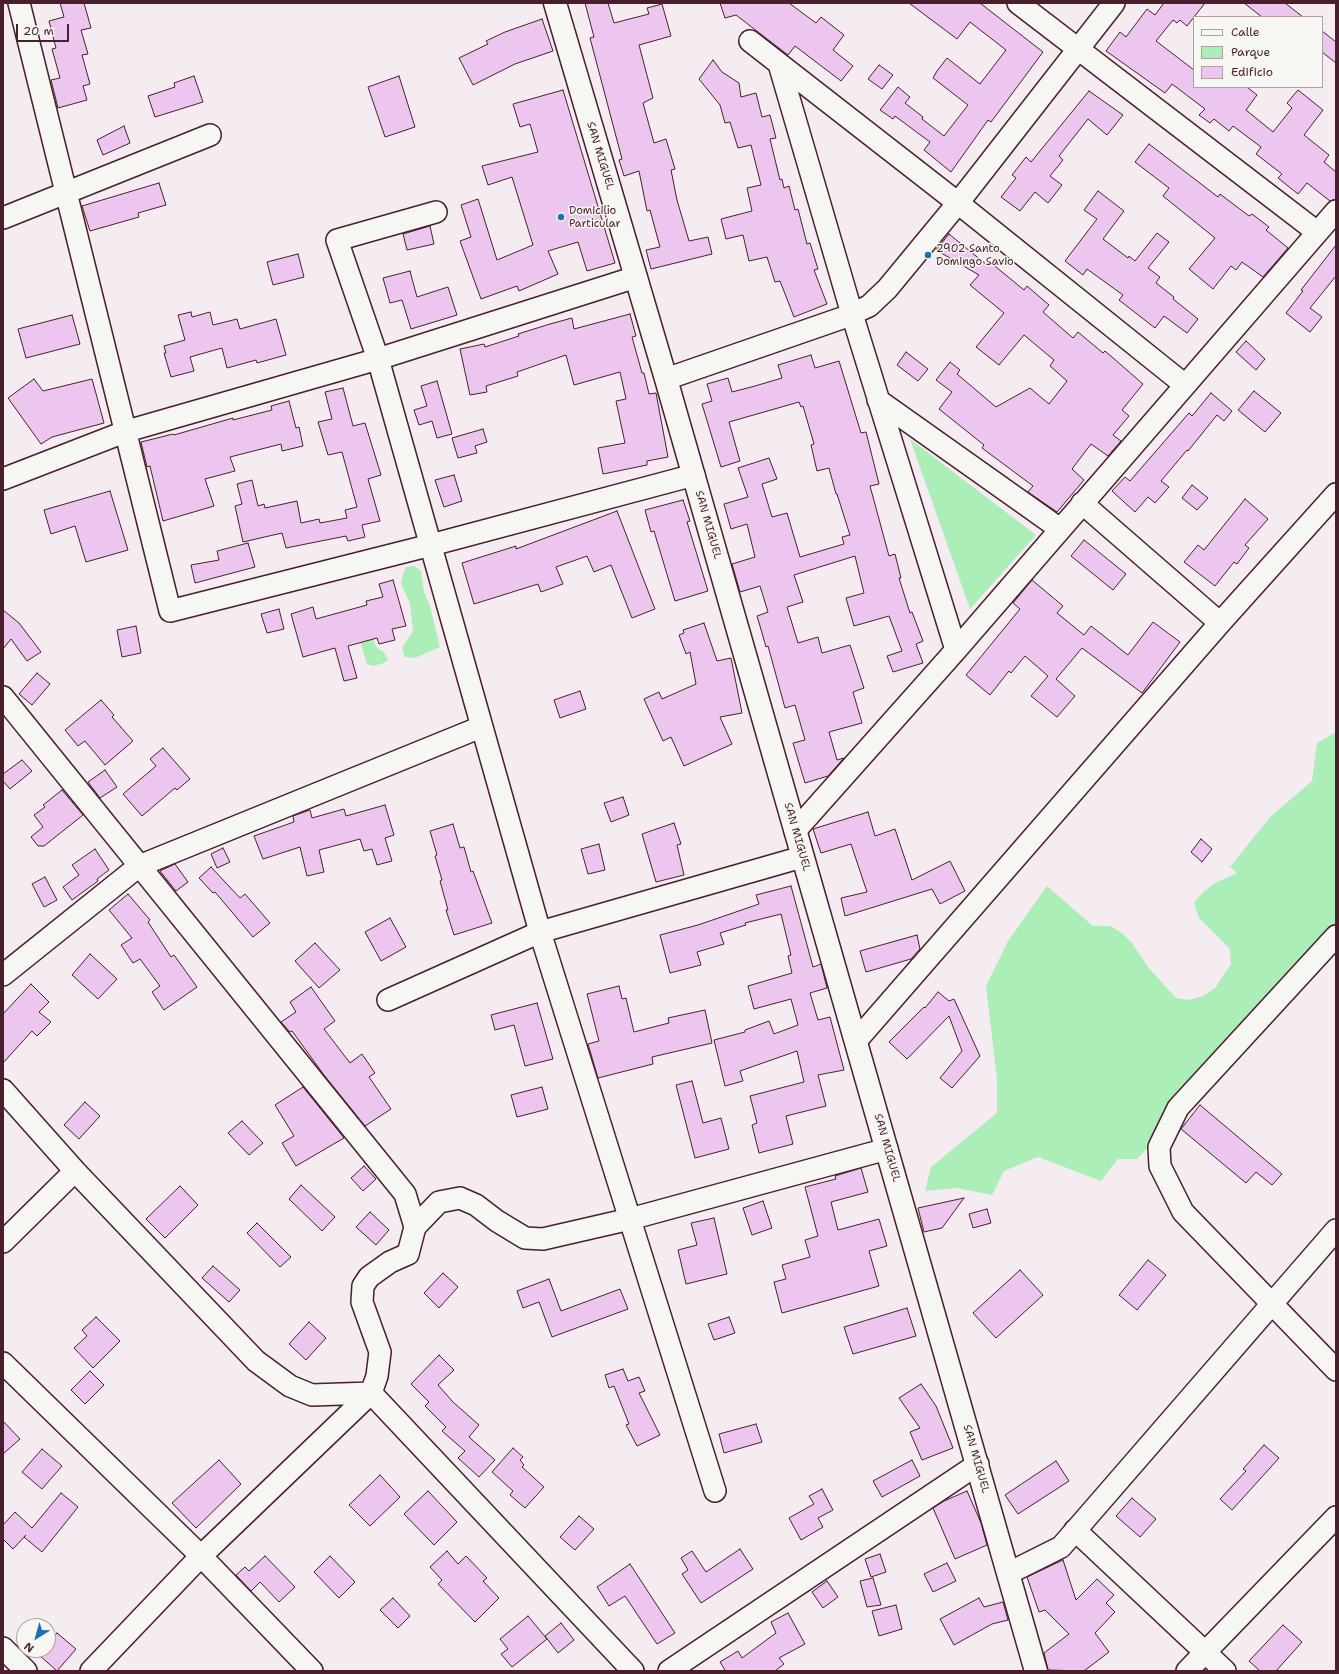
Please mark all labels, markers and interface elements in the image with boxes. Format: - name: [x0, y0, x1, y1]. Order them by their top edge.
- scale bar: [18, 16, 71, 42]
- legend: [1193, 16, 1323, 88]
- text: 20 m: [23, 23, 54, 39]
- text: Calle: [1231, 24, 1260, 40]
- text: Parque: [1231, 44, 1270, 60]
- text: Edificio: [1231, 64, 1273, 80]
- street label: SAN MIGUEL: [583, 120, 617, 192]
- place label: Domicilio Particular: [569, 204, 621, 230]
- marker: Domicilio Particular: [556, 212, 566, 222]
- place label: 2902 Santo Domingo Savio: [936, 242, 1014, 268]
- marker: 2902 Santo Domingo Savio: [923, 250, 933, 260]
- street label: SAN MIGUEL: [692, 489, 724, 561]
- street label: SAN MIGUEL: [781, 801, 813, 873]
- street label: SAN MIGUEL: [871, 1112, 903, 1184]
- street label: SAN MIGUEL: [960, 1423, 992, 1495]
- north arrow: [16, 1618, 56, 1658]
- text: N: [21, 1639, 37, 1656]

